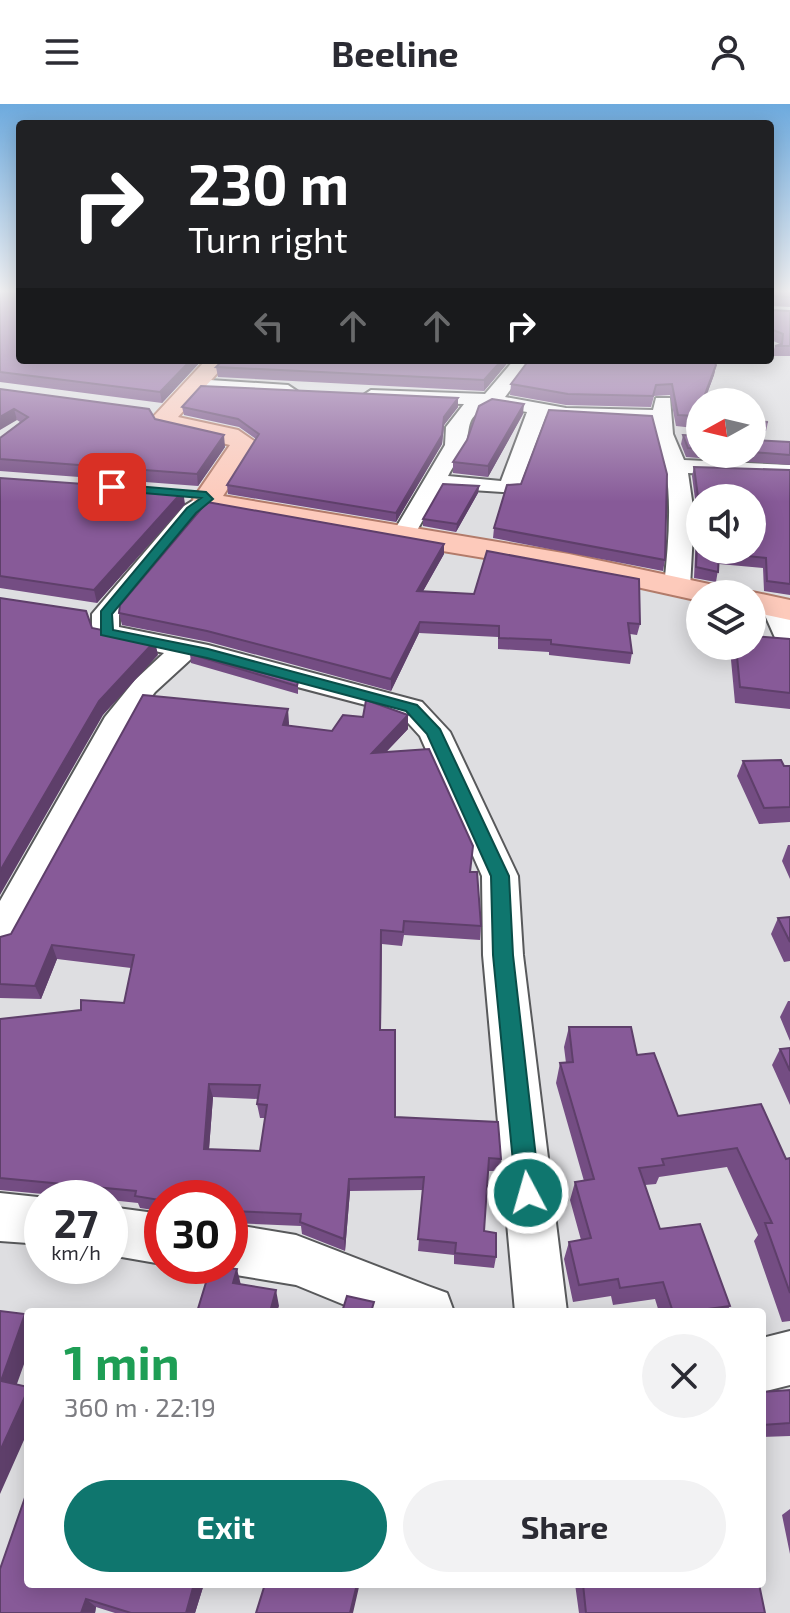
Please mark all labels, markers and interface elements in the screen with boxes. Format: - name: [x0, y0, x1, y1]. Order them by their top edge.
- icon: menu: [40, 30, 84, 74]
- icon: person: [706, 30, 750, 74]
- text: Beeline: [331, 31, 459, 74]
- text: 230 m: [188, 149, 349, 216]
- icon: right: [56, 152, 160, 256]
- text: Turn right: [188, 217, 348, 260]
- icon: left: [247, 304, 291, 348]
- icon: ahead: [331, 304, 375, 348]
- icon: ahead: [415, 304, 459, 348]
- icon: right: [499, 304, 543, 348]
- north arrow: [686, 388, 766, 468]
- map controls: [686, 388, 766, 660]
- pin: [78, 453, 146, 521]
- icon: arrive: [90, 465, 134, 509]
- button: sound: [686, 484, 766, 564]
- button: layers: [686, 580, 766, 660]
- position arrow: [486, 1151, 570, 1235]
- speed limit sign: 30: [144, 1180, 248, 1284]
- text: 27: [54, 1198, 98, 1246]
- text: km/h: [51, 1240, 101, 1264]
- text: 1 min: [64, 1332, 180, 1390]
- button: close: [642, 1334, 726, 1418]
- text: 360 m · 22:19: [64, 1391, 216, 1422]
- button: Exit: [64, 1480, 387, 1572]
- button: Share: [403, 1480, 726, 1572]

